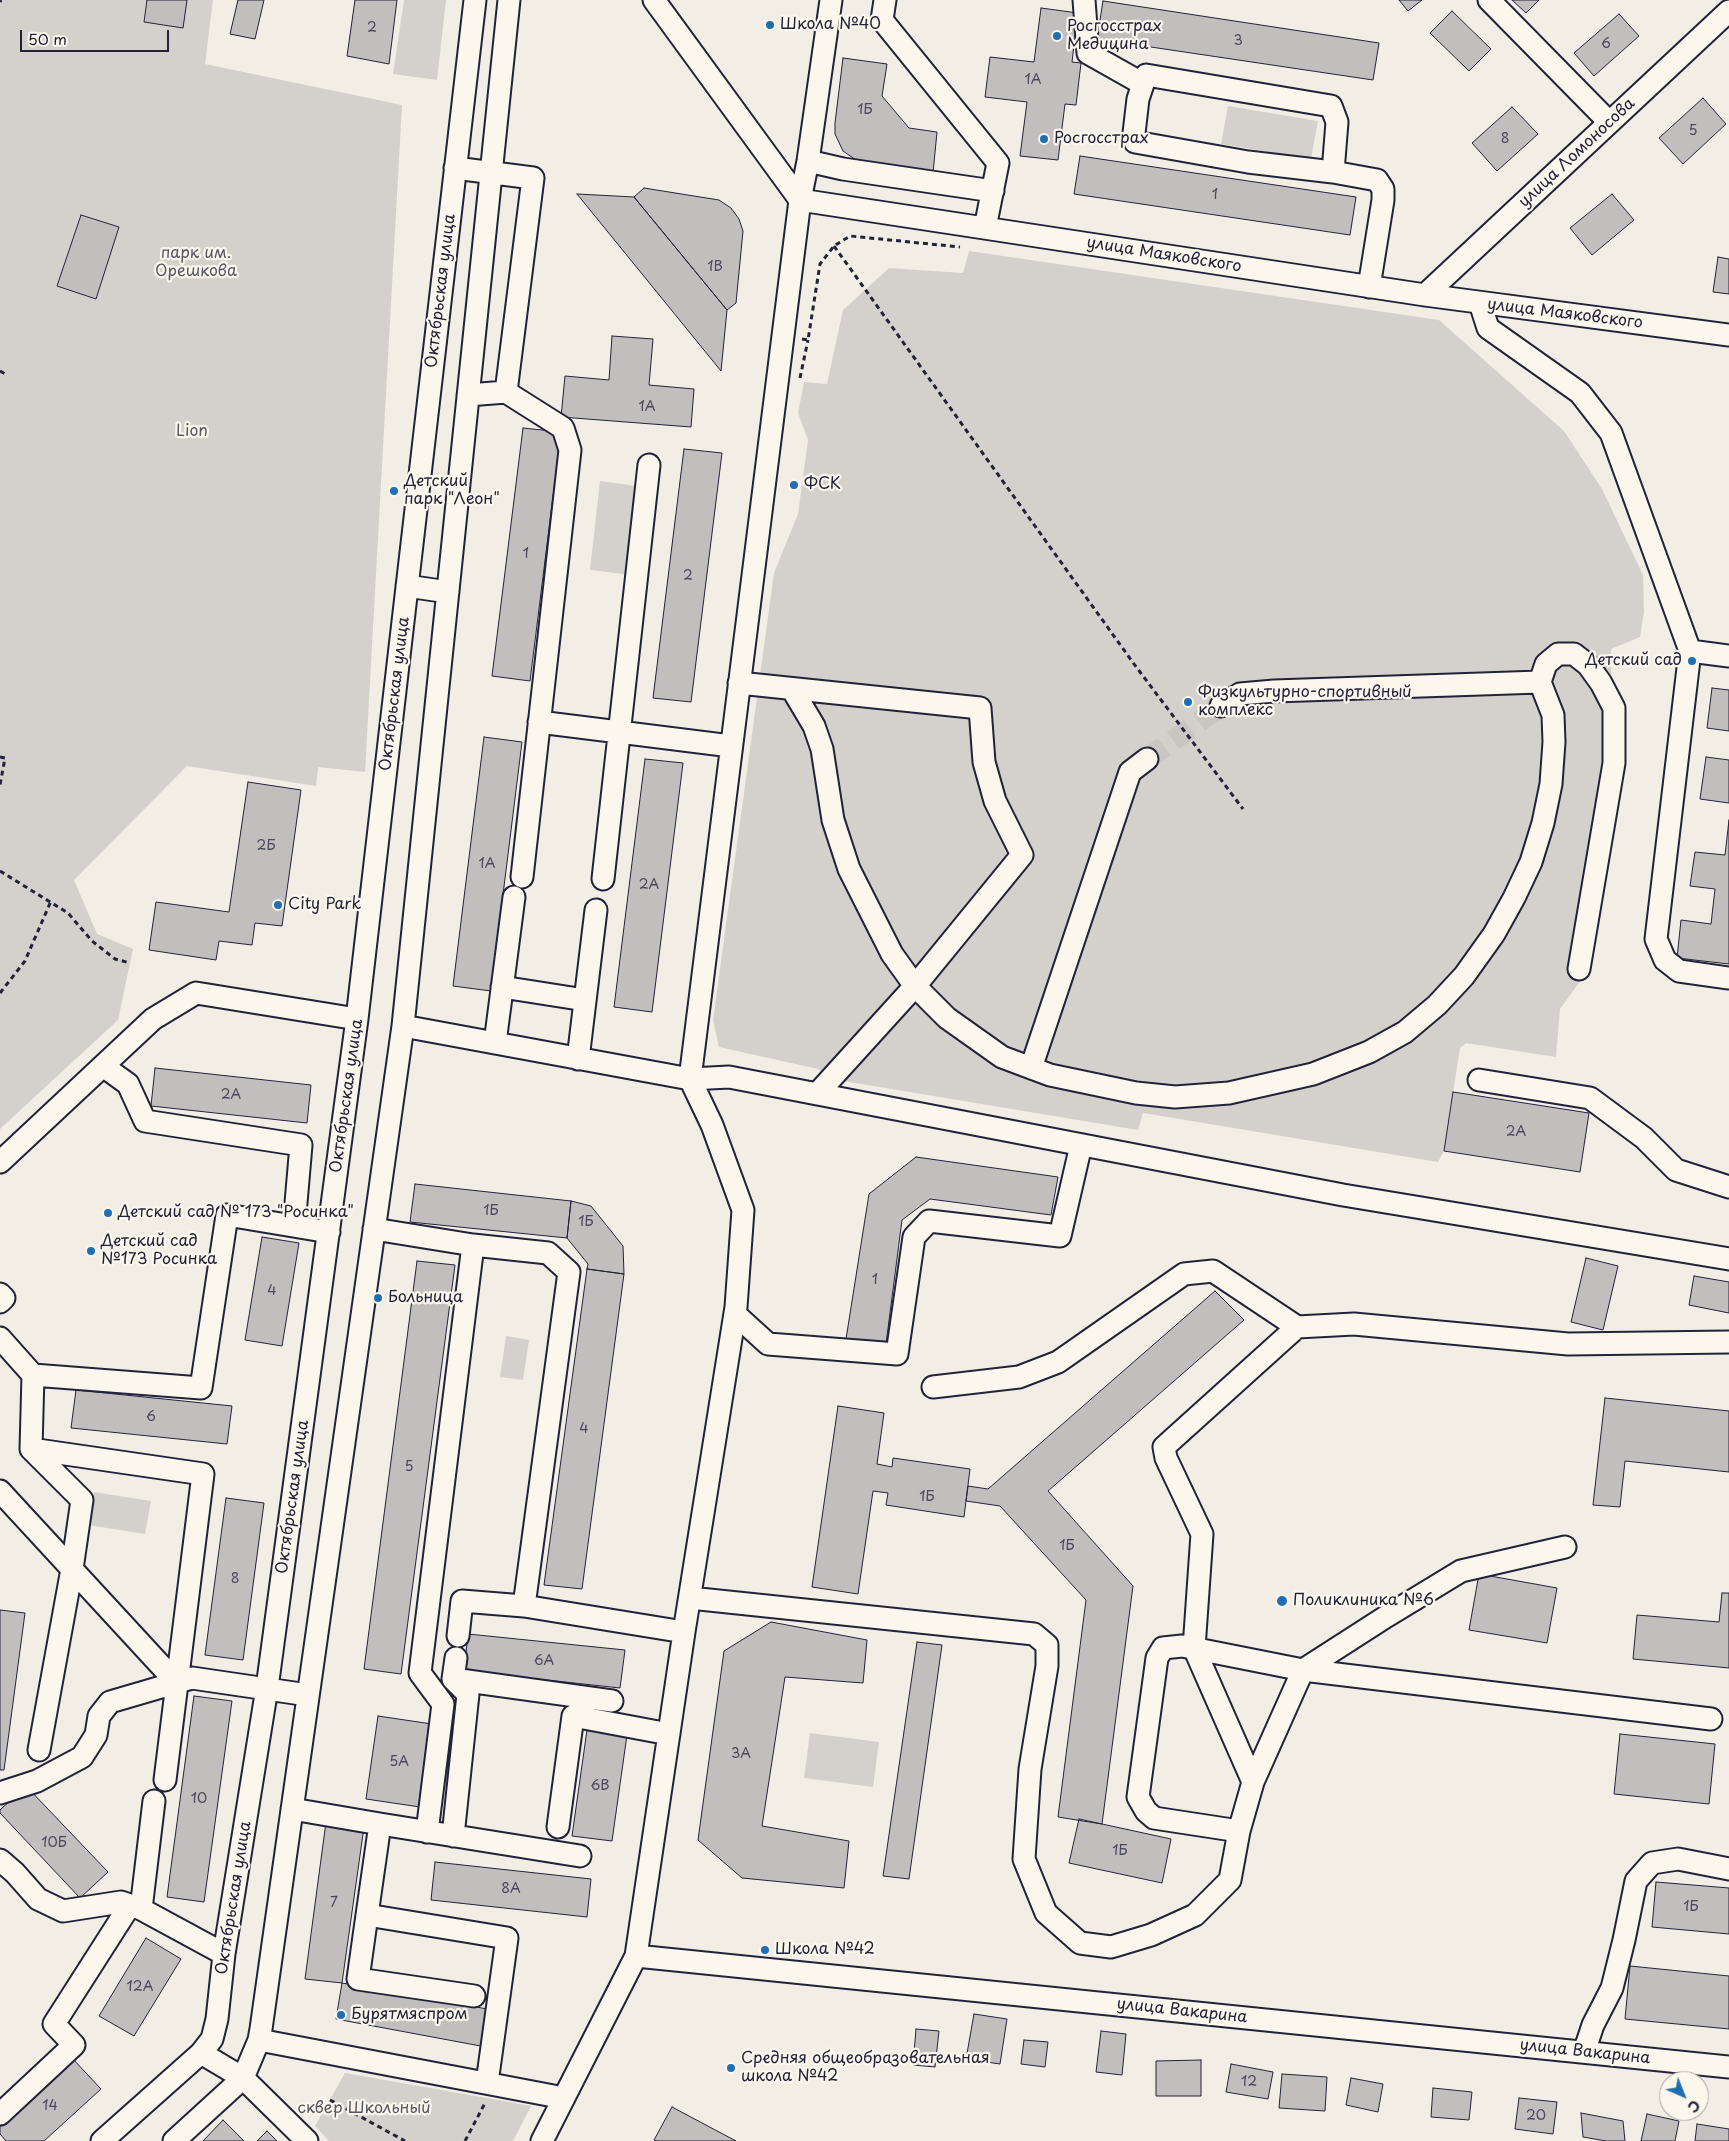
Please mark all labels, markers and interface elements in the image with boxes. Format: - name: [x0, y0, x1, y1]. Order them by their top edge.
- place label: Школа №40: [780, 15, 881, 35]
- place label: Росгосстрах Медицина: [1067, 17, 1162, 55]
- marker: Школа №40: [764, 19, 776, 31]
- scale bar: [22, 20, 171, 52]
- house number: 2: [367, 20, 377, 36]
- text: 50 m: [28, 27, 67, 50]
- marker: Росгосстрах Медицина: [1051, 30, 1063, 42]
- house number: 3: [1233, 33, 1243, 49]
- house number: 6: [1601, 36, 1611, 52]
- house number: 1А: [1024, 72, 1042, 88]
- street label: улица Ломоносова: [1515, 94, 1639, 212]
- house number: 1Б: [857, 102, 873, 118]
- house number: 5: [1688, 123, 1698, 139]
- place label: Росгосстрах: [1054, 129, 1149, 149]
- house number: 8: [1501, 131, 1509, 147]
- marker: Росгосстрах: [1038, 133, 1050, 145]
- house number: 1: [1212, 187, 1218, 203]
- street label: Октябрьская улица: [422, 213, 460, 369]
- street label: улица Маяковского: [1085, 233, 1243, 277]
- park label: парк им. Орешкова: [155, 244, 237, 282]
- house number: 1В: [707, 259, 723, 275]
- street label: улица Маяковского: [1486, 295, 1644, 333]
- house number: 1А: [638, 399, 656, 415]
- park label: Lion: [176, 422, 208, 442]
- place label: Детский парк "Леон": [404, 472, 500, 510]
- place label: ФСК: [804, 475, 841, 495]
- marker: ФСК: [788, 479, 800, 491]
- marker: Детский парк "Леон": [388, 485, 400, 497]
- house number: 1: [523, 546, 529, 562]
- house number: 2: [683, 568, 693, 584]
- street label: Октябрьская улица: [376, 616, 414, 772]
- place label: Детский сад: [1585, 651, 1682, 671]
- marker: Детский сад: [1686, 655, 1698, 667]
- place label: Физкультурно-спортивный комплекс: [1198, 683, 1412, 721]
- marker: Физкультурно-спортивный комплекс: [1182, 696, 1194, 708]
- house number: 2Б: [256, 838, 276, 854]
- house number: 1А: [478, 856, 496, 872]
- house number: 2А: [639, 877, 659, 893]
- place label: City Park: [288, 895, 361, 915]
- marker: City Park: [272, 899, 284, 911]
- street label: Октябрьская улица: [327, 1018, 367, 1174]
- house number: 2А: [221, 1087, 241, 1103]
- house number: 2А: [1506, 1124, 1526, 1140]
- place label: Детский сад № 173 "Росинка": [118, 1203, 354, 1223]
- house number: 1Б: [483, 1203, 499, 1219]
- marker: Детский сад № 173 "Росинка": [102, 1207, 114, 1219]
- house number: 1Б: [578, 1214, 594, 1230]
- place label: Детский сад №173 Росинка: [101, 1232, 217, 1270]
- marker: Детский сад №173 Росинка: [85, 1245, 97, 1257]
- house number: 1: [872, 1272, 878, 1288]
- house number: 4: [267, 1283, 277, 1299]
- place label: Больница: [388, 1288, 463, 1308]
- marker: Больница: [372, 1292, 384, 1304]
- house number: 6: [146, 1409, 156, 1425]
- street label: Октябрьская улица: [273, 1419, 313, 1575]
- house number: 4: [579, 1421, 589, 1437]
- house number: 5: [404, 1459, 414, 1475]
- house number: 1Б: [919, 1489, 935, 1505]
- house number: 1Б: [1059, 1538, 1075, 1554]
- house number: 8: [231, 1571, 239, 1587]
- place label: Поликлиника №6: [1293, 1591, 1434, 1611]
- marker: Поликлиника №6: [1275, 1594, 1289, 1608]
- house number: 6А: [534, 1653, 554, 1669]
- house number: 3А: [731, 1746, 751, 1762]
- house number: 5А: [389, 1754, 409, 1770]
- house number: 6В: [590, 1778, 610, 1794]
- house number: 10: [191, 1791, 207, 1807]
- street label: Октябрьская улица: [212, 1820, 256, 1976]
- house number: 10Б: [41, 1835, 67, 1851]
- house number: 1Б: [1112, 1843, 1128, 1859]
- house number: 8А: [501, 1881, 521, 1897]
- house number: 7: [330, 1895, 338, 1911]
- house number: 1Б: [1683, 1899, 1699, 1915]
- place label: Школа №42: [775, 1940, 875, 1960]
- marker: Школа №42: [759, 1944, 771, 1956]
- house number: 12А: [127, 1979, 153, 1995]
- street label: улица Вакарина: [1116, 1995, 1248, 2027]
- place label: Бурятмяспром: [351, 2005, 468, 2025]
- marker: Бурятмяспром: [335, 2009, 347, 2021]
- street label: улица Вакарина: [1519, 2036, 1651, 2068]
- place label: Средняя общеобразовательная школа №42: [741, 2049, 990, 2087]
- marker: Средняя общеобразовательная школа №42: [725, 2062, 737, 2074]
- north arrow: [1659, 2071, 1709, 2121]
- house number: 12: [1241, 2074, 1257, 2090]
- text: С: [1683, 2095, 1705, 2118]
- house number: 14: [42, 2098, 58, 2114]
- park label: сквер Школьный: [297, 2099, 431, 2119]
- house number: 20: [1526, 2108, 1546, 2124]

